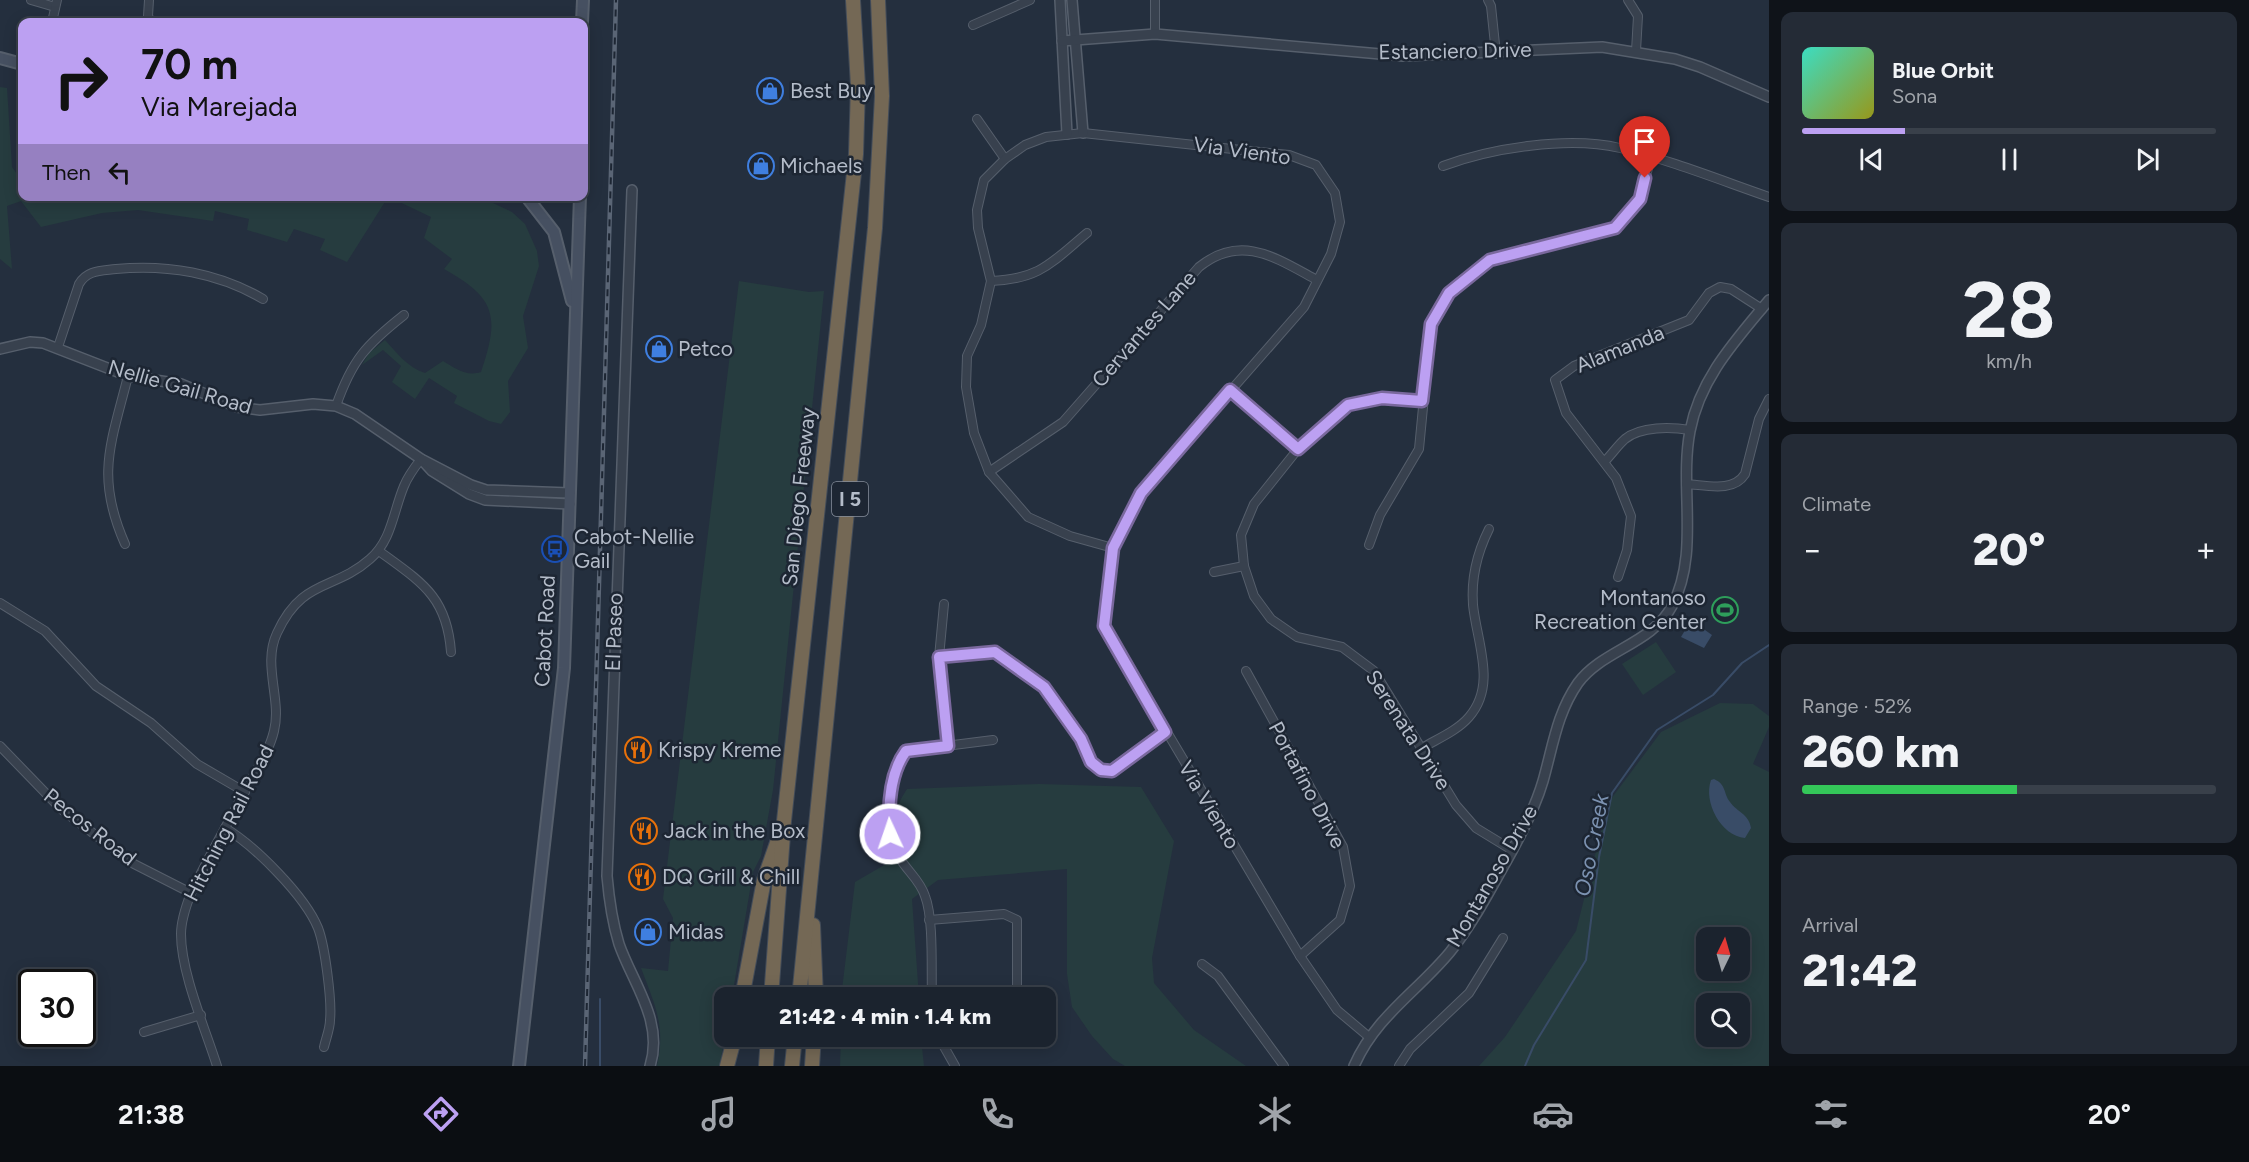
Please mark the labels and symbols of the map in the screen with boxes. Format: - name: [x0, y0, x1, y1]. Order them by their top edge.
- street label: Estanciero Drive: [1378, 37, 1532, 64]
- shop icon: Best Buy: [755, 76, 785, 106]
- place label: Best Buy: [790, 78, 873, 103]
- pin: [1619, 116, 1670, 178]
- street label: Via Viento: [1192, 131, 1292, 170]
- shop icon: Michaels: [746, 151, 776, 181]
- place label: Michaels: [780, 153, 862, 178]
- street label: Cervantes Lane: [1086, 265, 1201, 392]
- street label: Alamanda: [1572, 320, 1668, 378]
- shop icon: Petco: [644, 334, 674, 364]
- place label: Petco: [678, 336, 733, 361]
- street label: Nellie Gail Road: [105, 354, 255, 419]
- street label: San Diego Freeway: [777, 406, 820, 588]
- road number: I 5: [832, 482, 868, 516]
- place label: Cabot-Nellie Gail: [574, 524, 694, 573]
- bus stop icon: Cabot-Nellie Gail: [540, 534, 570, 564]
- street label: Cabot Road: [529, 574, 560, 687]
- place label: Montanoso Recreation Center: [1534, 585, 1706, 634]
- street label: El Paseo: [600, 592, 627, 672]
- sports icon: Montanoso Recreation Center: [1710, 595, 1740, 625]
- street label: Serenata Drive: [1360, 665, 1456, 794]
- street label: Portafino Drive: [1264, 717, 1351, 852]
- restaurant icon: Krispy Kreme: [623, 735, 653, 765]
- place label: Krispy Kreme: [658, 737, 782, 762]
- street label: Hitching Rail Road: [178, 740, 279, 905]
- street label: Via Viento: [1173, 756, 1245, 853]
- street label: Pecos Road: [39, 783, 141, 870]
- water label: Oso Creek: [1568, 790, 1615, 899]
- street label: Montanoso Drive: [1441, 800, 1542, 951]
- position arrow: [858, 802, 922, 866]
- restaurant icon: Jack in the Box: [629, 816, 659, 846]
- place label: Jack in the Box: [664, 818, 805, 843]
- restaurant icon: DQ Grill & Chill: [627, 862, 657, 892]
- place label: DQ Grill & Chill: [662, 864, 800, 889]
- shop icon: Midas: [633, 917, 663, 947]
- place label: Midas: [668, 919, 723, 944]
- north arrow: [1696, 927, 1750, 981]
- speed limit sign: 30: [18, 969, 96, 1047]

